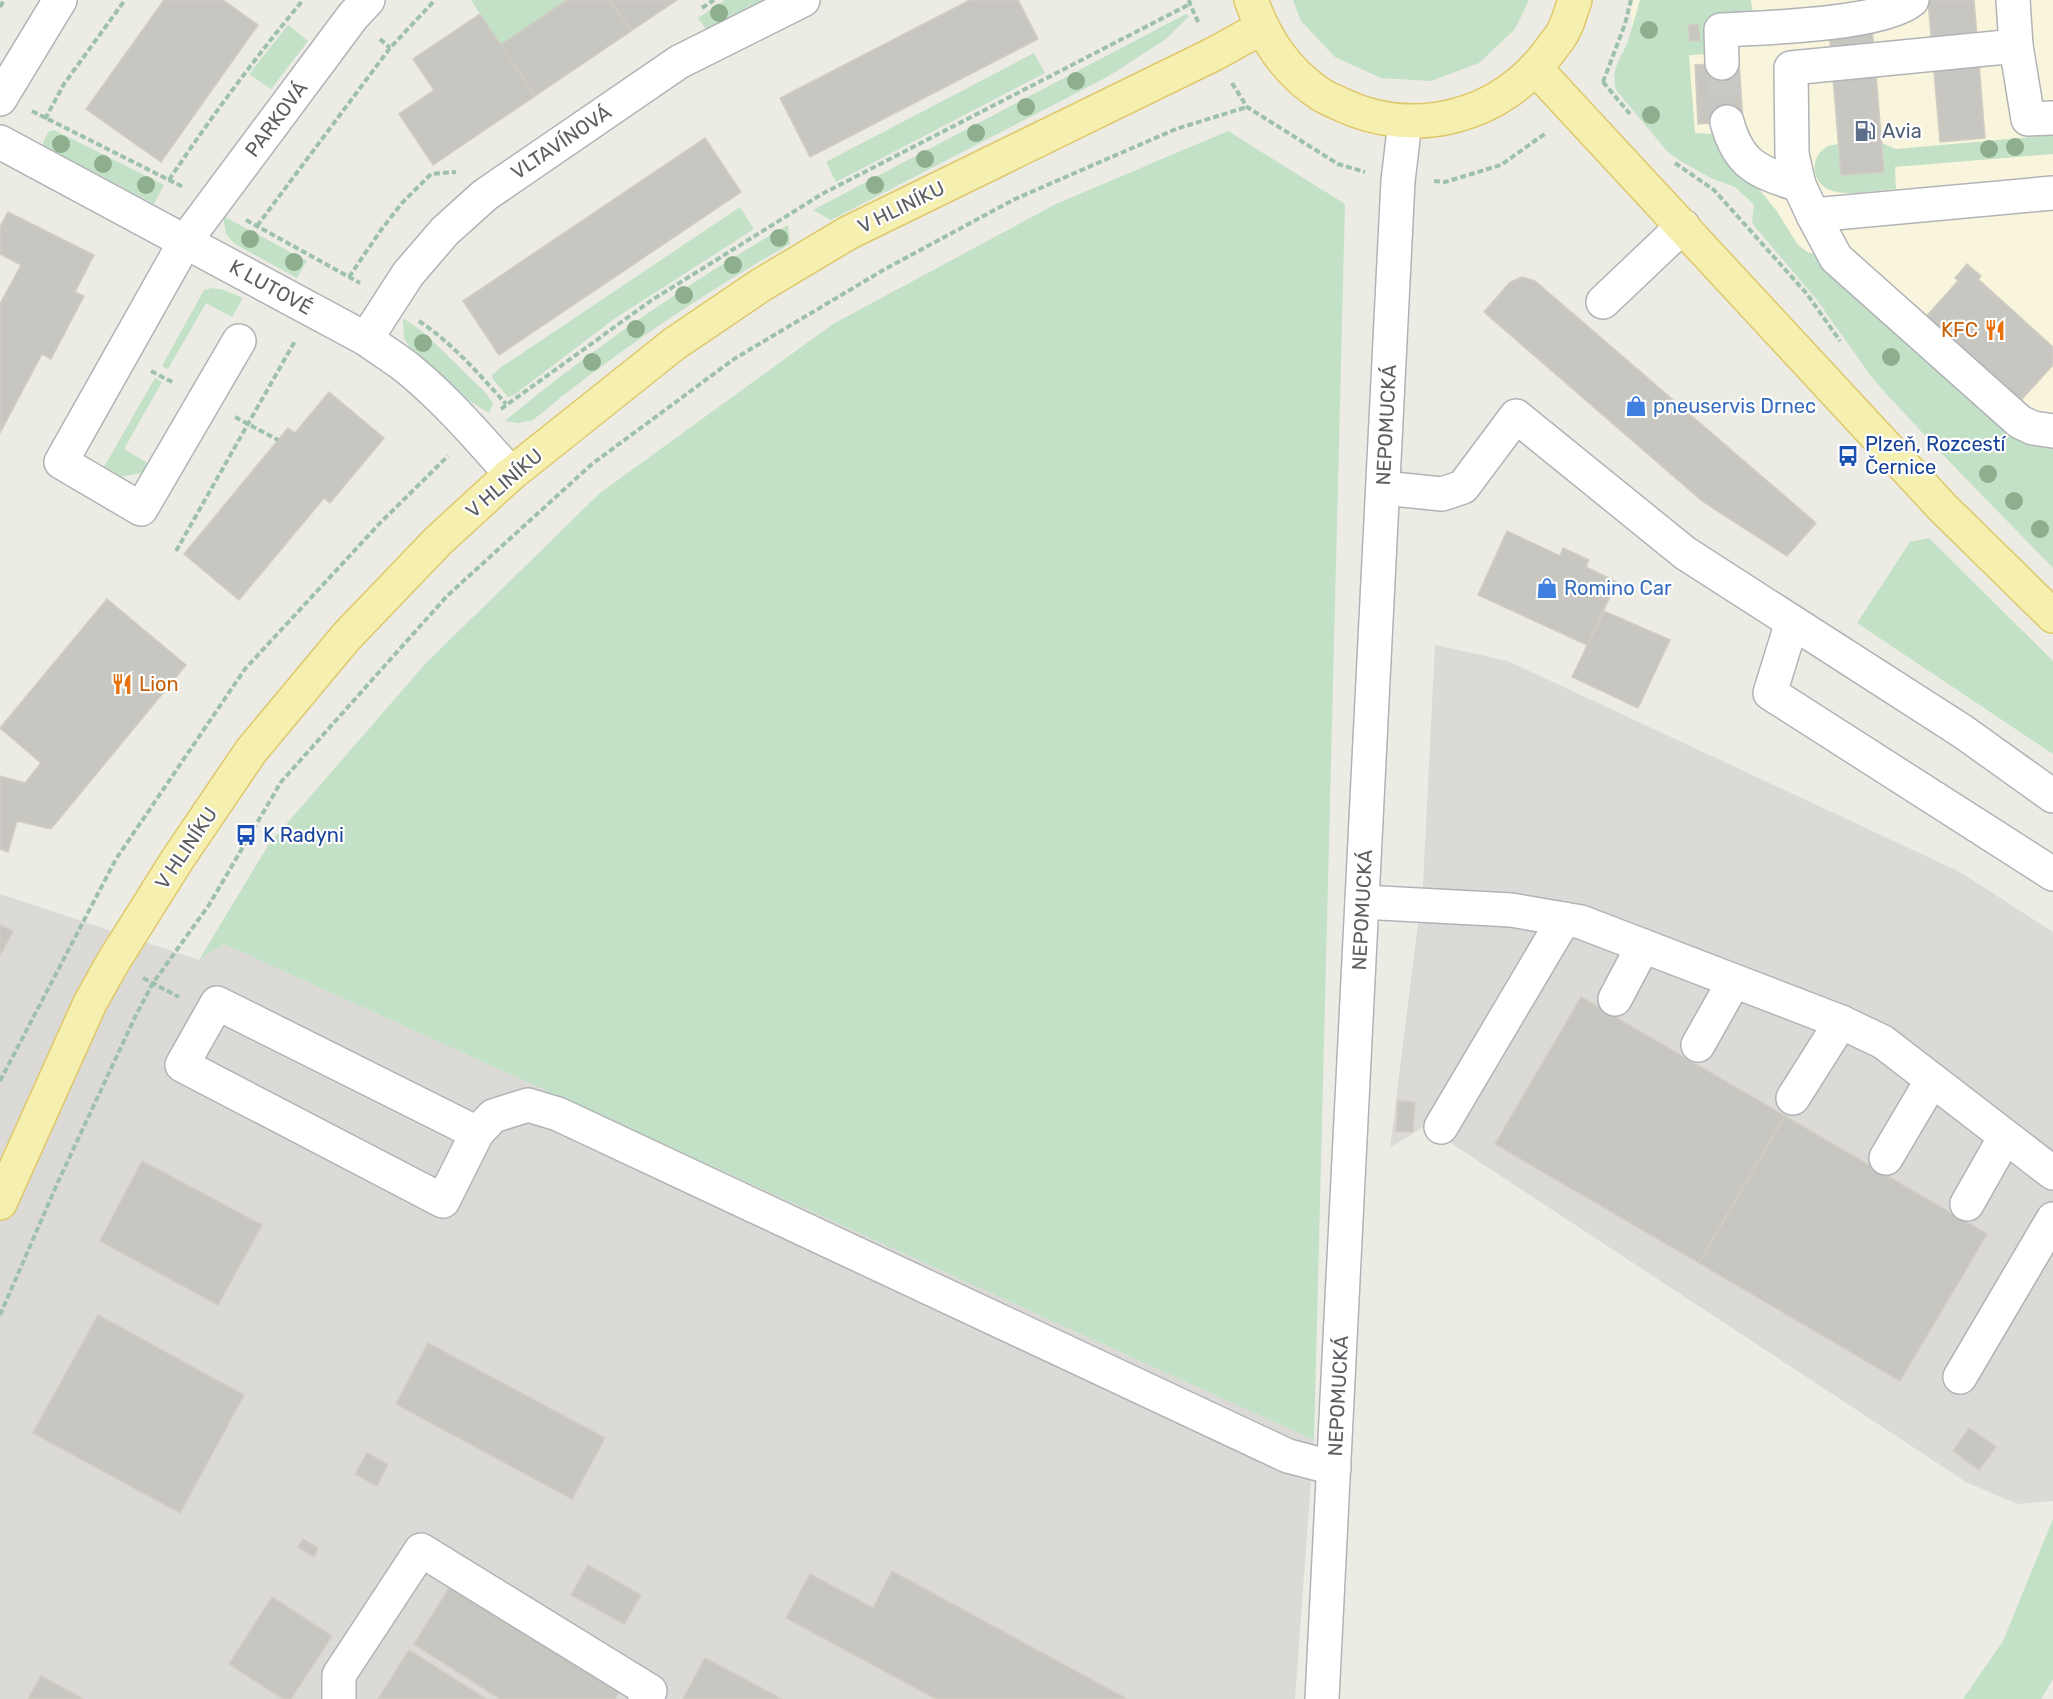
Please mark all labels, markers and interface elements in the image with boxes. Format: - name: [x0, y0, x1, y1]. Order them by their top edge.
- street label: PARKOVÁ: [240, 76, 312, 162]
- street label: VLTAVÍNOVÁ: [506, 100, 616, 184]
- fuel station icon: Avia: [1853, 119, 1877, 143]
- place label: Avia: [1882, 119, 1922, 143]
- street label: V HLINÍKU: [854, 176, 948, 238]
- street label: K LUTOVÉ: [225, 254, 317, 320]
- place label: KFC: [1941, 318, 1978, 342]
- restaurant icon: KFC: [1983, 318, 2007, 342]
- street label: NEPOMUCKÁ: [1371, 364, 1401, 486]
- shop icon: pneuservis Drnec: [1624, 394, 1648, 418]
- place label: pneuservis Drnec: [1653, 394, 1816, 418]
- place label: Plzeň, Rozcestí Černice: [1865, 432, 2007, 479]
- street label: V HLINÍKU: [461, 443, 547, 523]
- bus stop icon: Plzeň, Rozcestí Černice: [1836, 444, 1860, 468]
- shop icon: Romino Car: [1535, 576, 1559, 600]
- place label: Romino Car: [1564, 576, 1672, 600]
- restaurant icon: Lion: [110, 672, 134, 696]
- place label: Lion: [139, 672, 179, 696]
- street label: V HLINÍKU: [150, 802, 222, 894]
- bus stop icon: K Radyni: [234, 823, 258, 847]
- place label: K Radyni: [263, 823, 344, 847]
- street label: NEPOMUCKÁ: [1347, 849, 1377, 971]
- street label: NEPOMUCKÁ: [1323, 1335, 1353, 1457]

